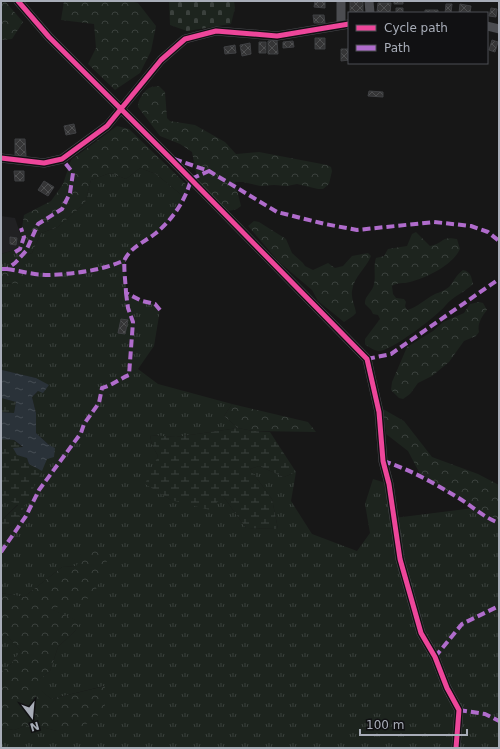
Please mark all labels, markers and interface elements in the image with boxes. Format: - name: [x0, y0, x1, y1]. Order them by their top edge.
- legend: [348, 12, 488, 64]
- text: Cycle path: [384, 21, 448, 35]
- text: Path: [384, 41, 410, 55]
- north arrow: [12, 697, 52, 737]
- scale bar: [360, 711, 467, 737]
- text: 100 m: [366, 718, 404, 732]
- text: N: [28, 719, 41, 734]

